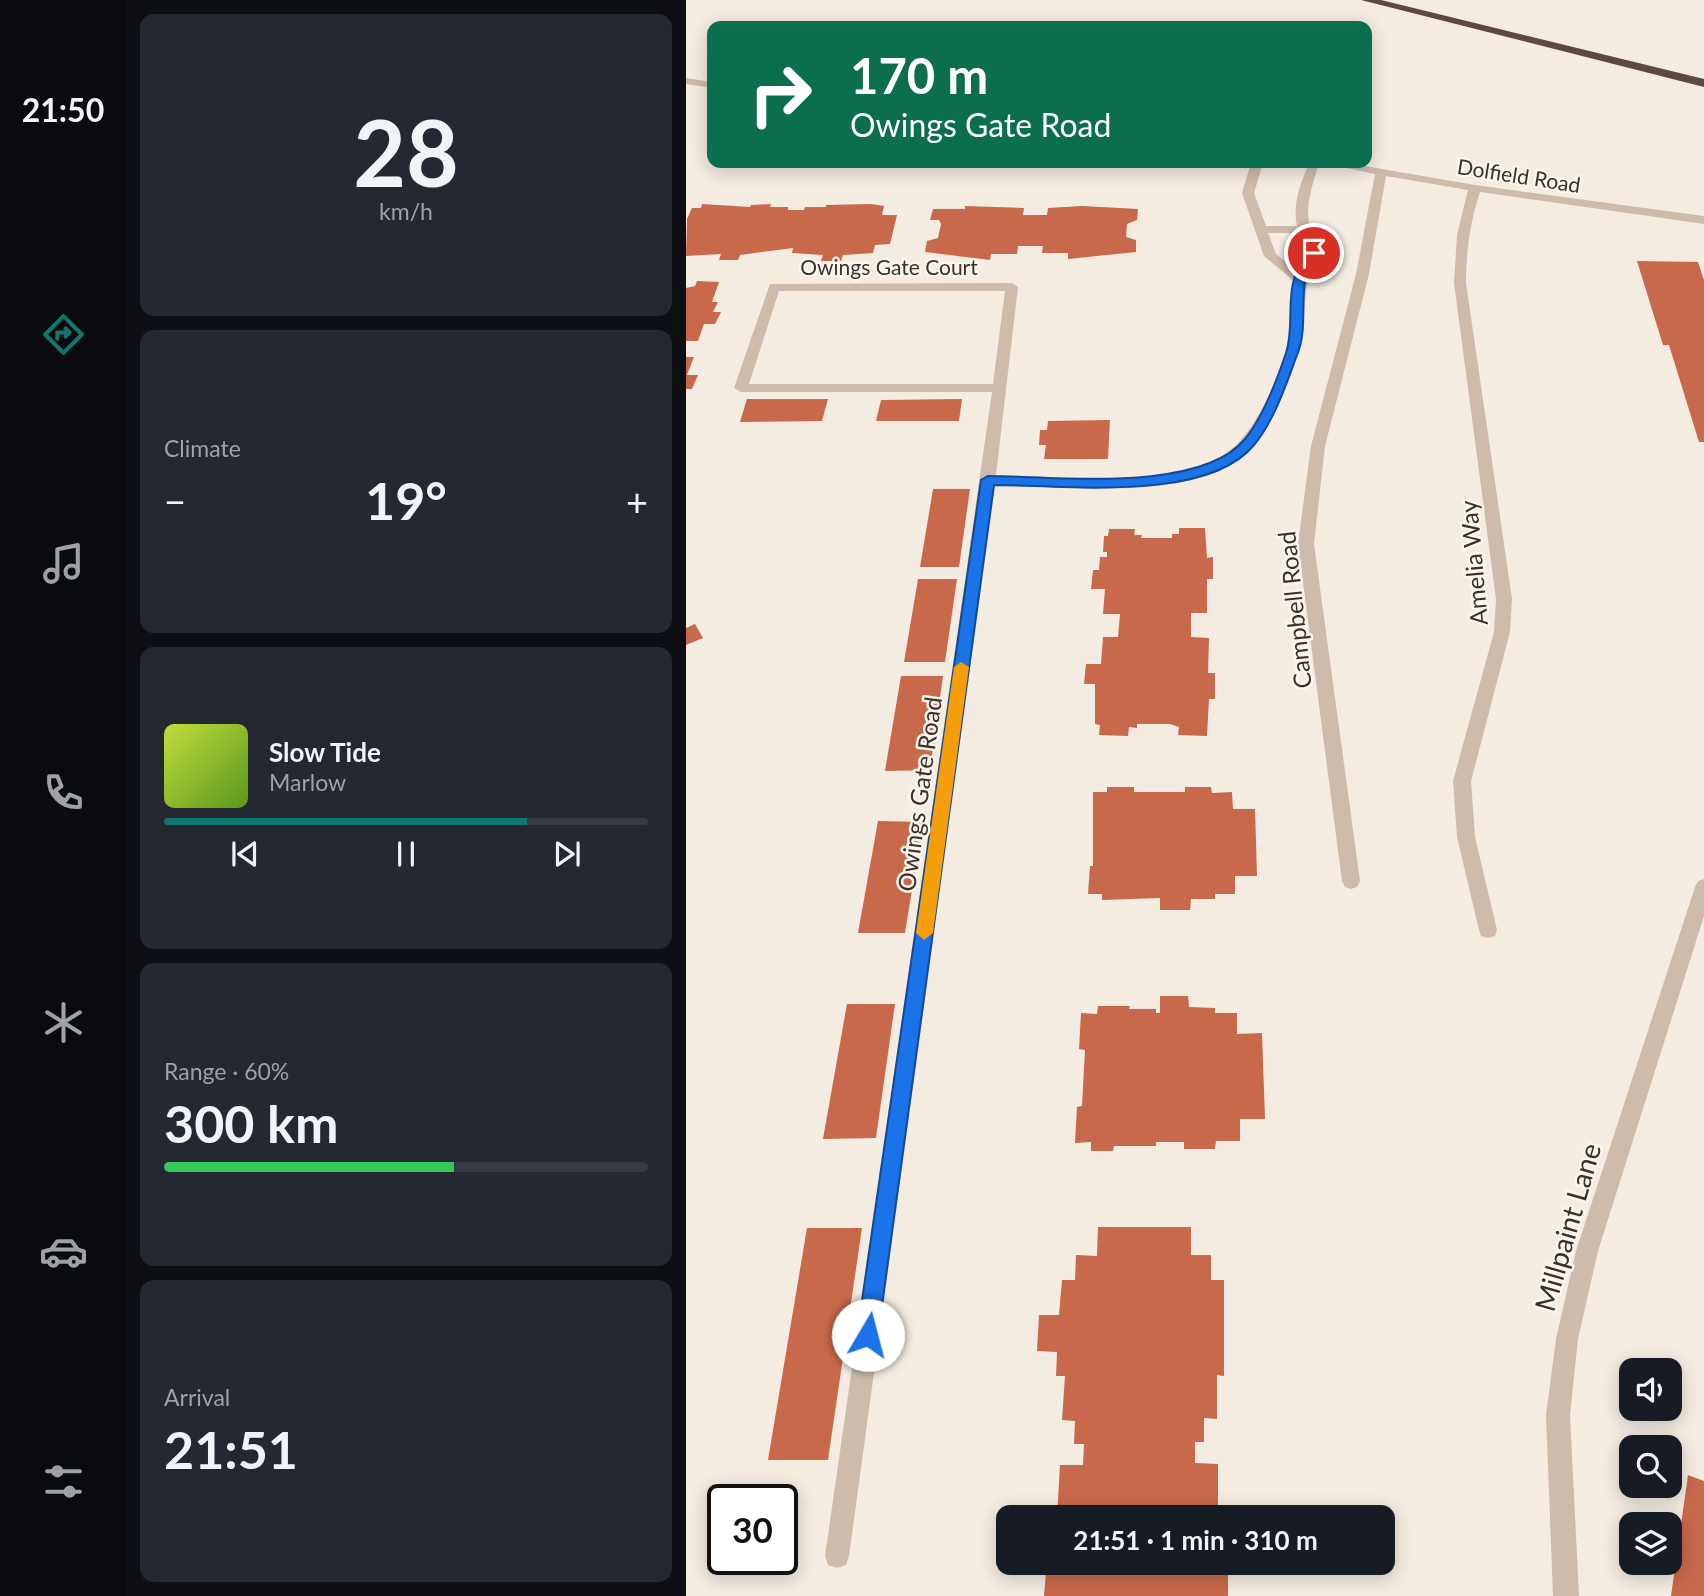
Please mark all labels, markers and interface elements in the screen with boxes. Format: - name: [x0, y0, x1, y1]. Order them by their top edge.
- text: 170 m: [850, 46, 988, 104]
- icon: right: [735, 49, 826, 140]
- text: 21:50: [22, 90, 104, 129]
- text: 28: [353, 97, 459, 206]
- text: Owings Gate Road: [850, 105, 1111, 144]
- street label: Dolfield Road: [1456, 153, 1582, 197]
- text: km/h: [379, 197, 433, 225]
- pin: [1284, 223, 1344, 283]
- icon: arrive: [1295, 234, 1333, 272]
- street label: Owings Gate Court: [800, 254, 978, 279]
- icon: directions: [39, 310, 88, 359]
- text: Climate: [164, 434, 241, 462]
- text: 19°: [365, 469, 447, 531]
- text: −: [164, 478, 186, 524]
- text: +: [626, 478, 648, 524]
- street label: Amelia Way: [1453, 499, 1493, 627]
- street label: Campbell Road: [1271, 530, 1317, 690]
- icon: music: [39, 539, 88, 588]
- street label: Owings Gate Road: [891, 695, 947, 893]
- text: Slow Tide: [269, 736, 381, 768]
- icon: phone: [39, 768, 88, 817]
- text: Marlow: [269, 768, 346, 796]
- icon: previous: [226, 835, 264, 873]
- icon: pause: [387, 835, 425, 873]
- icon: next: [548, 835, 586, 873]
- icon: climate: [39, 998, 88, 1047]
- text: Range · 60%: [164, 1057, 289, 1085]
- text: 300 km: [164, 1092, 338, 1154]
- street label: Millpaint Lane: [1527, 1139, 1607, 1315]
- icon: car: [39, 1227, 88, 1276]
- position arrow: [831, 1298, 905, 1372]
- map controls: [1619, 1358, 1682, 1575]
- button: sound: [1619, 1358, 1682, 1421]
- text: Arrival: [164, 1383, 230, 1411]
- text: 21:51: [164, 1418, 298, 1480]
- button: search: [1619, 1435, 1682, 1498]
- icon: filters: [39, 1457, 88, 1506]
- speed limit sign: 30: [707, 1484, 798, 1575]
- button: layers: [1619, 1512, 1682, 1575]
- text: 21:51 · 1 min · 310 m: [1073, 1524, 1318, 1556]

